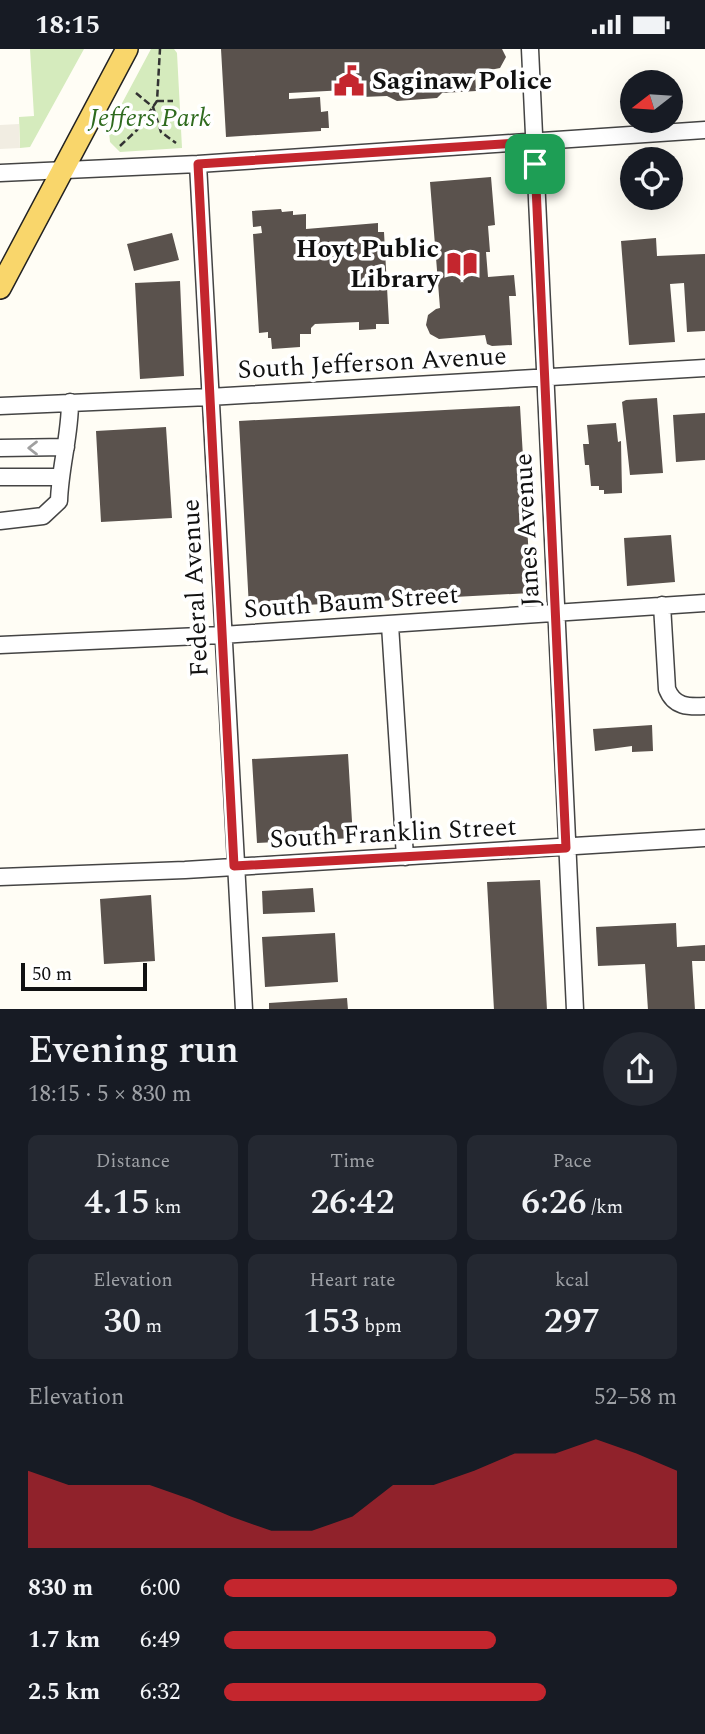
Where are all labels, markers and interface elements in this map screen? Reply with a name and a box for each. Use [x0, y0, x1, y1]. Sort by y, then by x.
text: 18:15 [35, 5, 100, 45]
place label: Saginaw Police [372, 61, 552, 101]
public building icon: Saginaw Police [332, 64, 366, 98]
north arrow [620, 70, 682, 133]
map controls [620, 70, 683, 210]
park label: Jeffers Park [87, 98, 211, 138]
pin [505, 134, 565, 194]
icon: arrive [516, 145, 554, 183]
button: locate [620, 147, 683, 210]
place label: Hoyt Public Library [296, 229, 441, 299]
library icon: Hoyt Public Library [445, 247, 479, 281]
street label: South Jefferson Avenue [236, 336, 508, 390]
one-way arrow [27, 440, 38, 456]
street label: Janes Avenue [503, 452, 551, 608]
street label: Federal Avenue [170, 498, 220, 678]
street label: South Baum Street [242, 575, 460, 629]
street label: South Franklin Street [268, 807, 518, 859]
text: 50 m [32, 960, 72, 989]
scale bar [21, 961, 147, 992]
text: Evening run [28, 1022, 239, 1080]
button: share [603, 1032, 677, 1106]
text: 18:15 · 5 × 830 m [28, 1077, 192, 1112]
text: Distance [96, 1147, 170, 1176]
text: Time [330, 1147, 375, 1176]
text: Pace [552, 1147, 592, 1176]
text: 4.15 [84, 1176, 150, 1229]
text: 26:42 [310, 1176, 395, 1229]
text: 6:26 [521, 1176, 587, 1229]
text: km [150, 1193, 181, 1222]
text: /km [587, 1193, 623, 1222]
text: Elevation [93, 1266, 173, 1295]
text: Heart rate [310, 1266, 395, 1295]
text: kcal [555, 1266, 589, 1295]
text: 30 [104, 1295, 141, 1348]
text: 153 [303, 1295, 359, 1348]
text: 297 [544, 1295, 600, 1348]
text: m [141, 1312, 162, 1341]
text: bpm [359, 1312, 402, 1341]
text: Elevation [28, 1380, 124, 1415]
text: 52–58 m [594, 1380, 677, 1415]
text: 830 m [28, 1571, 93, 1606]
text: 6:00 [140, 1571, 180, 1606]
text: 1.7 km [28, 1623, 100, 1658]
text: 6:49 [140, 1623, 180, 1658]
text: 2.5 km [28, 1675, 100, 1710]
text: 6:32 [140, 1675, 180, 1710]

